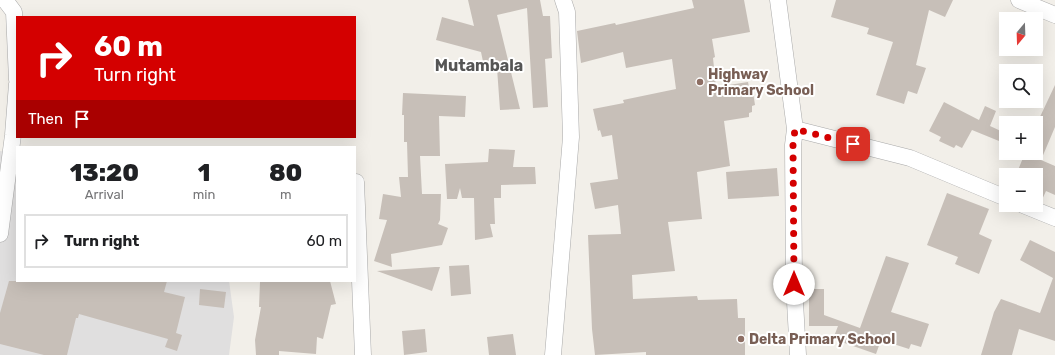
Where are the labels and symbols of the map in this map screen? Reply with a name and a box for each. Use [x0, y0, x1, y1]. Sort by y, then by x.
north arrow [999, 12, 1043, 56]
district label: Mutambala [435, 56, 523, 75]
place label: Highway Primary School [708, 66, 814, 99]
marker: Highway Primary School [695, 77, 705, 87]
pin [836, 127, 870, 161]
position arrow [773, 263, 815, 305]
place label: Delta Primary School [749, 331, 895, 348]
marker: Delta Primary School [736, 334, 746, 344]

